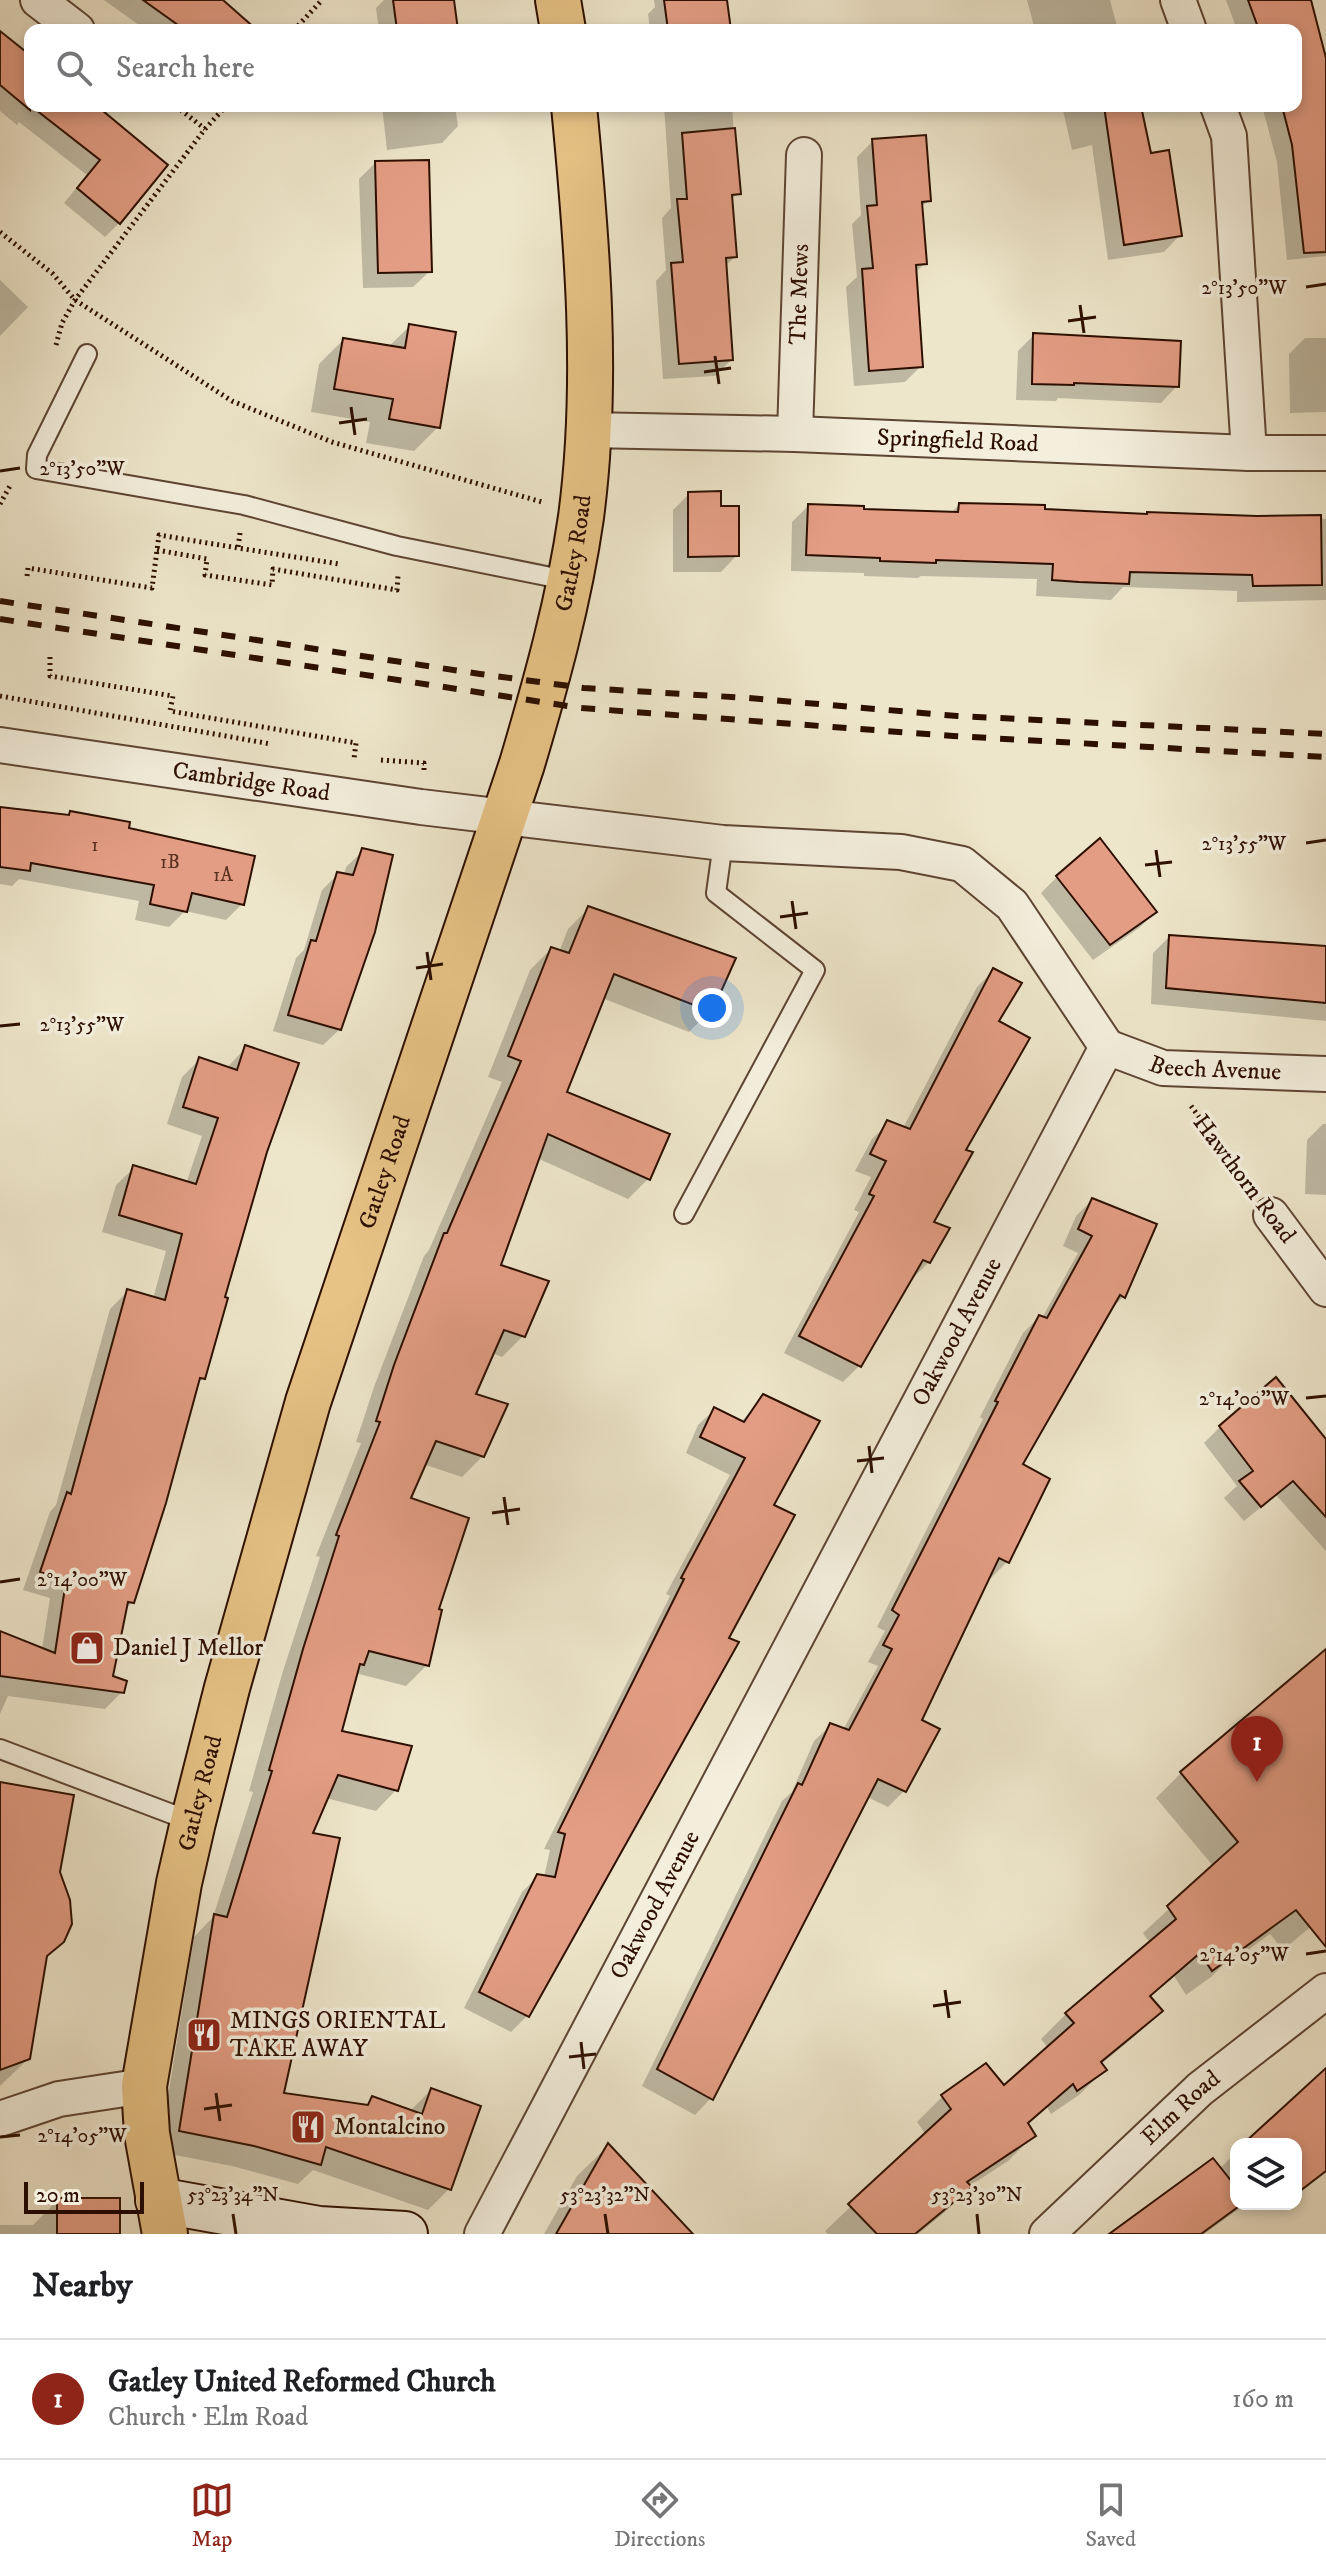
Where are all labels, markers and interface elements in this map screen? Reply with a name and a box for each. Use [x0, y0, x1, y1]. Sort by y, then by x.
search box [24, 24, 1302, 112]
icon: search [52, 46, 96, 90]
text: Search here [116, 50, 255, 87]
street label: The Mews [783, 243, 816, 345]
text: 2°13'50"W [1201, 276, 1287, 301]
street label: Springfield Road [877, 422, 1039, 459]
text: 2°13'50"W [39, 457, 125, 482]
street label: Gatley Road [549, 493, 599, 614]
street label: Cambridge Road [170, 756, 332, 808]
text: 2°13'55"W [1202, 832, 1287, 857]
house number: 1 [91, 833, 99, 858]
house number: 1B [160, 850, 180, 875]
house number: 1A [213, 863, 233, 888]
your location [692, 988, 732, 1028]
text: 2°13'55"W [40, 1013, 125, 1038]
street label: Beech Avenue [1145, 1049, 1282, 1087]
street label: Hawthorn Road [1186, 1109, 1302, 1249]
street label: Gatley Road [352, 1112, 418, 1233]
street label: Oakwood Avenue [905, 1252, 1009, 1411]
text: 2°14'00"W [1199, 1387, 1290, 1412]
text: 2°14'00"W [37, 1568, 128, 1593]
shop icon: Daniel J Mellor [68, 1629, 106, 1667]
place label: Daniel J Mellor [113, 1633, 263, 1663]
pin: 1 [1231, 1716, 1283, 1782]
street label: Gatley Road [172, 1732, 229, 1854]
street label: Oakwood Avenue [603, 1825, 707, 1984]
text: 2°14'05"W [1199, 1943, 1289, 1968]
place label: MINGS ORIENTAL TAKE AWAY [230, 2006, 445, 2064]
restaurant icon: MINGS ORIENTAL TAKE AWAY [185, 2016, 223, 2054]
street label: Elm Road [1135, 2064, 1226, 2152]
restaurant icon: Montalcino [289, 2108, 327, 2146]
place label: Montalcino [334, 2112, 445, 2142]
text: 2°14'05"W [37, 2124, 127, 2149]
map controls [1230, 2138, 1302, 2210]
button: layers [1230, 2138, 1302, 2210]
scale bar [24, 2178, 144, 2214]
text: 20 m [36, 2182, 80, 2209]
text: 53°23'34"N [187, 2183, 279, 2208]
text: 53°23'32"N [560, 2183, 650, 2208]
text: 53°23'30"N [932, 2183, 1022, 2208]
text: Nearby [32, 2265, 133, 2307]
text: Gatley United Reformed Church [108, 2364, 496, 2401]
text: 1 [53, 2383, 63, 2416]
text: 160 m [1232, 2383, 1294, 2416]
text: Church · Elm Road [108, 2401, 308, 2434]
tab: Map [190, 2478, 234, 2553]
tab: Directions [614, 2478, 705, 2553]
tab: Saved [1085, 2478, 1136, 2553]

